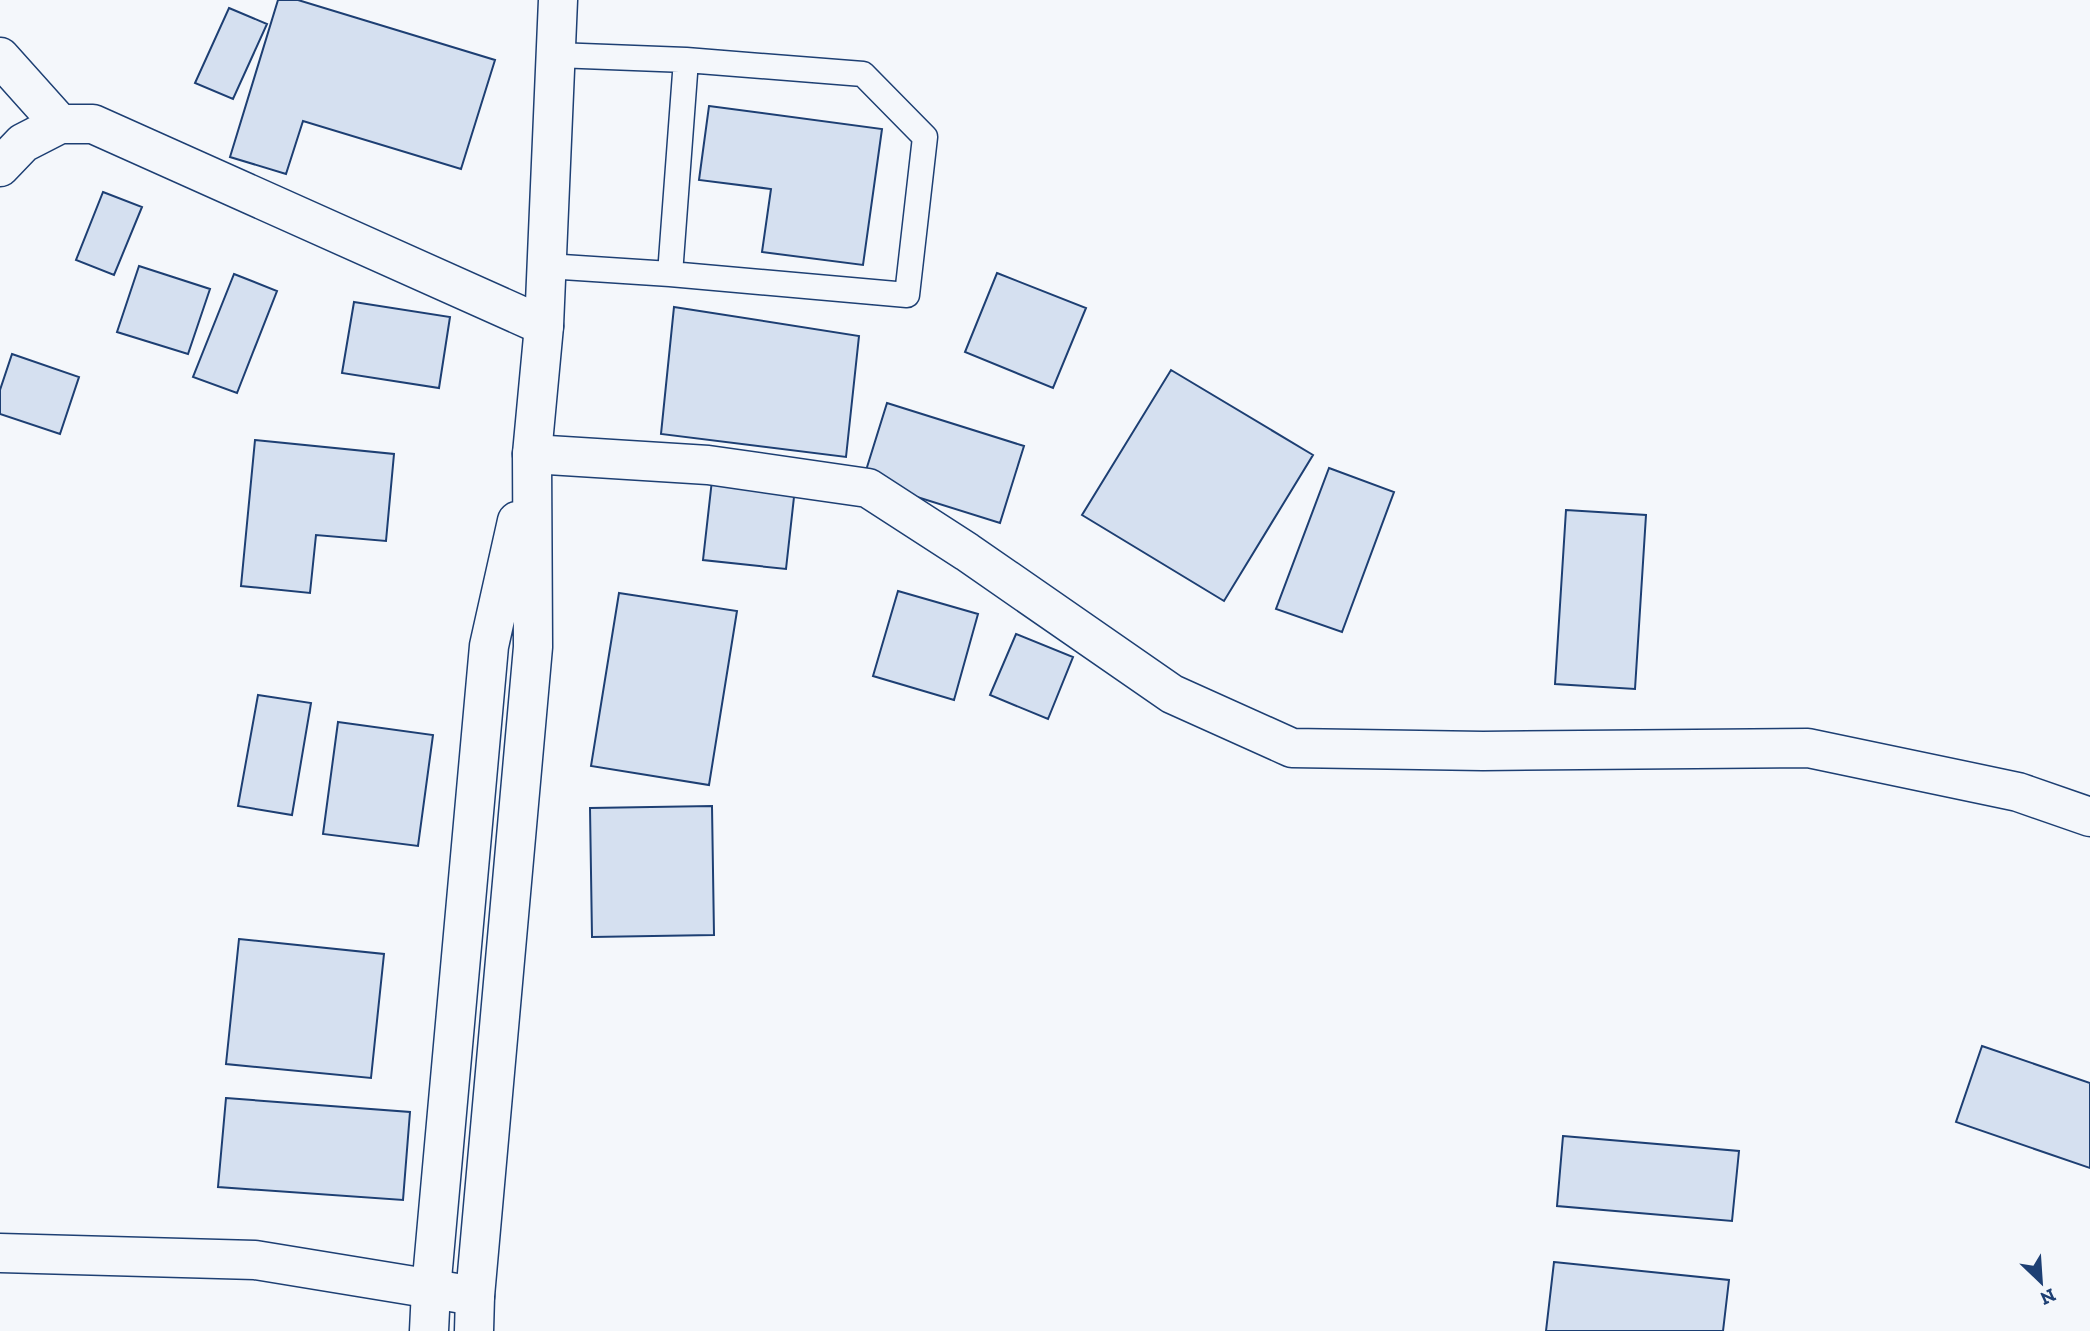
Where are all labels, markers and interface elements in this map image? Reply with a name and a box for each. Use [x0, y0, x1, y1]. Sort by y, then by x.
north arrow [2006, 1247, 2076, 1317]
text: N [2037, 1283, 2059, 1310]

